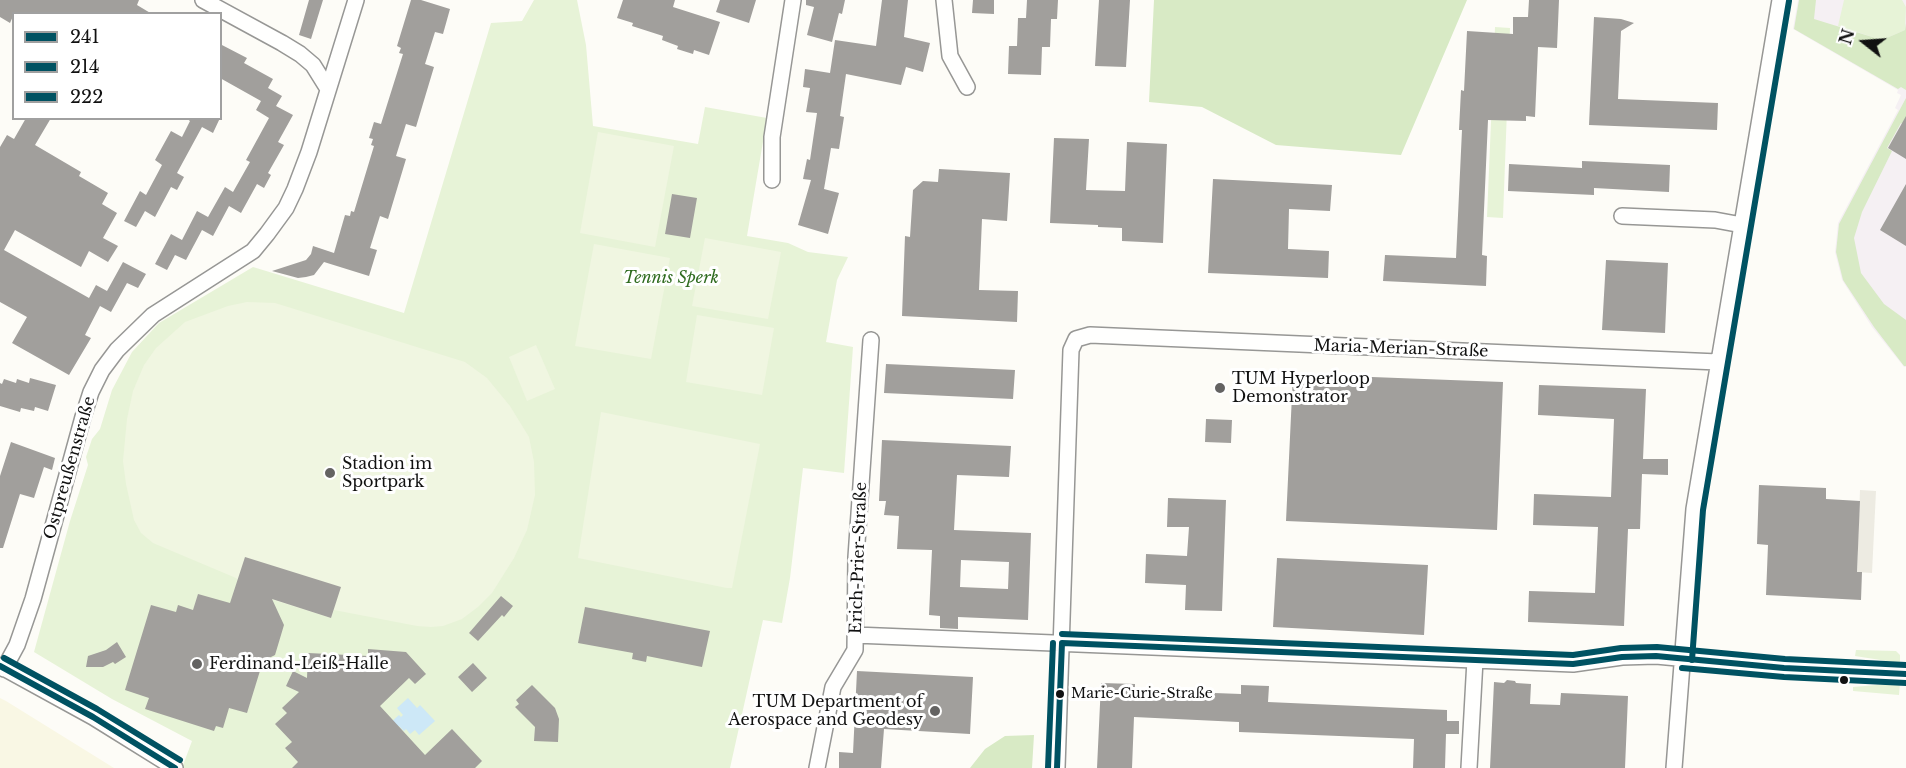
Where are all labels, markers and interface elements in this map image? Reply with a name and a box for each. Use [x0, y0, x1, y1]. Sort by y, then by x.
legend [12, 12, 222, 120]
north arrow [1834, 12, 1894, 72]
text: 241 [70, 26, 100, 48]
text: N [1835, 27, 1859, 47]
text: 214 [70, 56, 100, 78]
text: 222 [70, 86, 103, 108]
park label: Tennis Sperk [623, 268, 719, 288]
street label: Maria-Merian-Straße [1313, 336, 1489, 362]
place label: TUM Hyperloop Demonstrator [1232, 369, 1370, 407]
marker: TUM Hyperloop Demonstrator [1213, 381, 1227, 395]
street label: Ostpreußenstraße [40, 394, 100, 542]
place label: Stadion im Sportpark [342, 454, 432, 492]
marker: Stadion im Sportpark [323, 466, 337, 480]
street label: Erich-Prier-Straße [847, 482, 871, 634]
place label: Ferdinand-Leiß-Halle [209, 654, 389, 674]
marker: Ferdinand-Leiß-Halle [190, 657, 204, 671]
unlabelled marker [1838, 674, 1850, 686]
place label: Marie-Curie-Straße [1071, 686, 1213, 702]
marker: Marie-Curie-Straße [1054, 688, 1066, 700]
place label: TUM Department of Aerospace and Geodesy [728, 692, 923, 730]
marker: TUM Department of Aerospace and Geodesy [928, 704, 942, 718]

